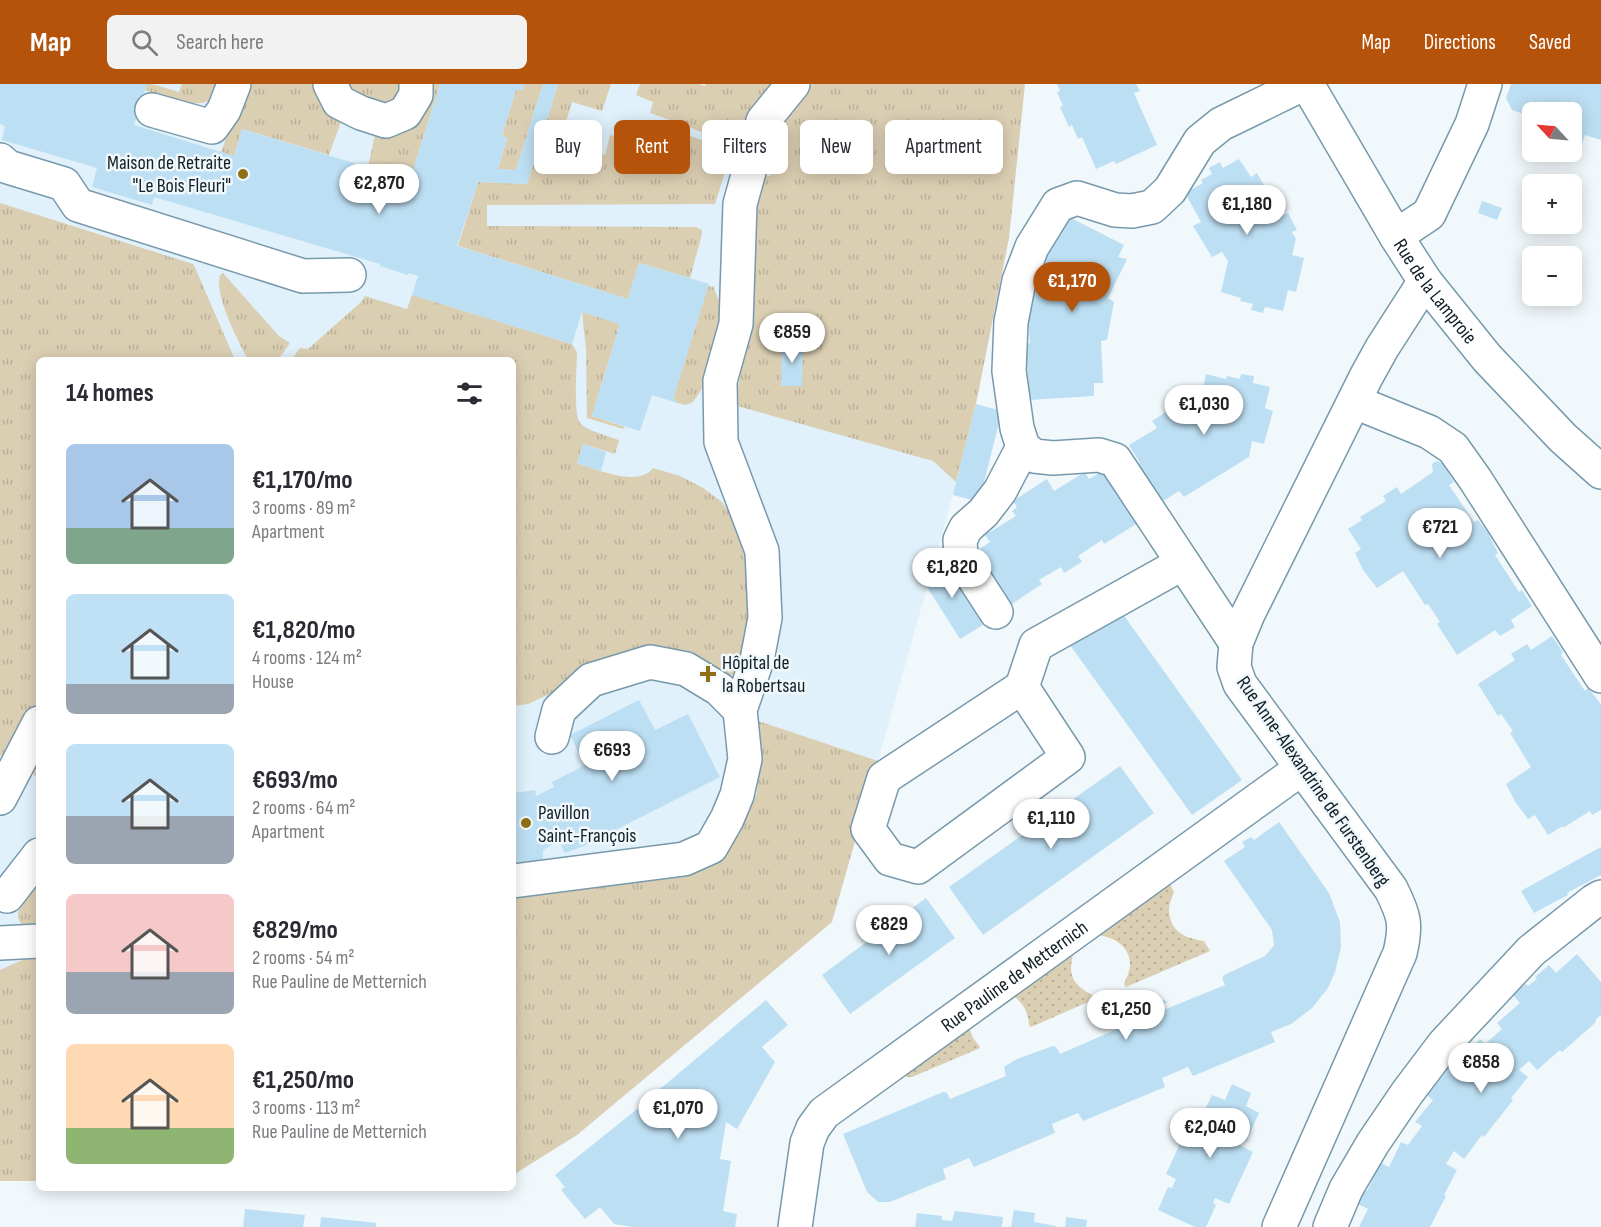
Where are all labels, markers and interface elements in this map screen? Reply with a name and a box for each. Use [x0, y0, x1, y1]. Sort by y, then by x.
search box [107, 15, 527, 69]
text: Map [30, 26, 71, 59]
icon: search [128, 26, 161, 59]
text: Search here [176, 29, 264, 56]
text: Map [1361, 30, 1391, 55]
text: Directions [1424, 30, 1496, 55]
text: Saved [1529, 30, 1571, 55]
north arrow [1522, 102, 1582, 162]
map controls [1522, 102, 1582, 306]
chip: Buy [534, 120, 602, 174]
chip: Rent [614, 120, 690, 174]
chip: Filters [702, 120, 788, 174]
chip: New [800, 120, 873, 174]
chip: Apartment [885, 120, 1003, 174]
place label: Maison de Retraite "Le Bois Fleuri" [107, 151, 231, 198]
pin: €2,870 [330, 164, 428, 215]
marker: Maison de Retraite "Le Bois Fleuri" [236, 167, 250, 181]
text: €2,870 [353, 171, 405, 195]
button: + [1522, 174, 1582, 234]
pin: €1,180 [1198, 185, 1296, 236]
text: €1,180 [1222, 192, 1272, 216]
street label: Rue de la Lamproie [1388, 235, 1482, 349]
button: − [1522, 246, 1582, 306]
pin: €1,170 [1023, 262, 1121, 313]
text: €1,170 [1047, 269, 1097, 293]
pin: €859 [756, 313, 828, 364]
text: €859 [773, 320, 811, 344]
icon: filters [453, 377, 486, 410]
text: 14 homes [66, 378, 154, 409]
pin: €1,030 [1155, 385, 1253, 436]
text: €1,030 [1178, 392, 1230, 416]
text: €1,170/mo [252, 465, 353, 496]
icon: home [114, 468, 186, 540]
text: 3 rooms · 89 m² [252, 496, 356, 520]
pin: €721 [1404, 508, 1476, 559]
text: €721 [1422, 515, 1458, 539]
text: Apartment [252, 520, 325, 544]
pin: €1,820 [903, 548, 1001, 599]
text: €1,820 [926, 555, 978, 579]
text: €1,820/mo [252, 615, 355, 646]
icon: home [114, 618, 186, 690]
text: 4 rooms · 124 m² [252, 646, 362, 670]
place label: Hôpital de la Robertsau [722, 651, 805, 698]
marker: Hôpital de la Robertsau [699, 665, 717, 683]
text: House [252, 670, 294, 694]
street label: Rue Anne-Alexandrine de Furstenberg [1231, 672, 1395, 892]
pin: €693 [576, 731, 648, 782]
text: €693 [593, 738, 631, 762]
text: €693/mo [252, 765, 338, 796]
icon: home [114, 768, 186, 840]
text: 2 rooms · 64 m² [252, 796, 356, 820]
pin: €1,110 [1002, 799, 1100, 850]
place label: Pavillon Saint-François [538, 801, 636, 848]
text: €1,110 [1027, 806, 1075, 830]
marker: Pavillon Saint-François [519, 816, 533, 830]
text: Apartment [252, 820, 325, 844]
pin: €829 [853, 905, 925, 956]
text: €829 [870, 912, 908, 936]
text: €829/mo [252, 915, 338, 946]
street label: Rue Pauline de Metternich [937, 916, 1093, 1038]
icon: home [114, 918, 186, 990]
text: 2 rooms · 54 m² [252, 946, 354, 970]
text: Rue Pauline de Metternich [252, 970, 427, 994]
pin: €1,250 [1077, 990, 1175, 1041]
text: €1,250 [1101, 997, 1151, 1021]
pin: €858 [1445, 1043, 1517, 1094]
text: €858 [1462, 1050, 1500, 1074]
text: €1,250/mo [252, 1065, 354, 1096]
icon: home [114, 1068, 186, 1140]
pin: €1,070 [629, 1089, 727, 1140]
text: 3 rooms · 113 m² [252, 1096, 361, 1120]
text: €1,070 [653, 1096, 703, 1120]
pin: €2,040 [1161, 1108, 1259, 1159]
text: €2,040 [1184, 1115, 1236, 1139]
text: Rue Pauline de Metternich [252, 1120, 427, 1144]

